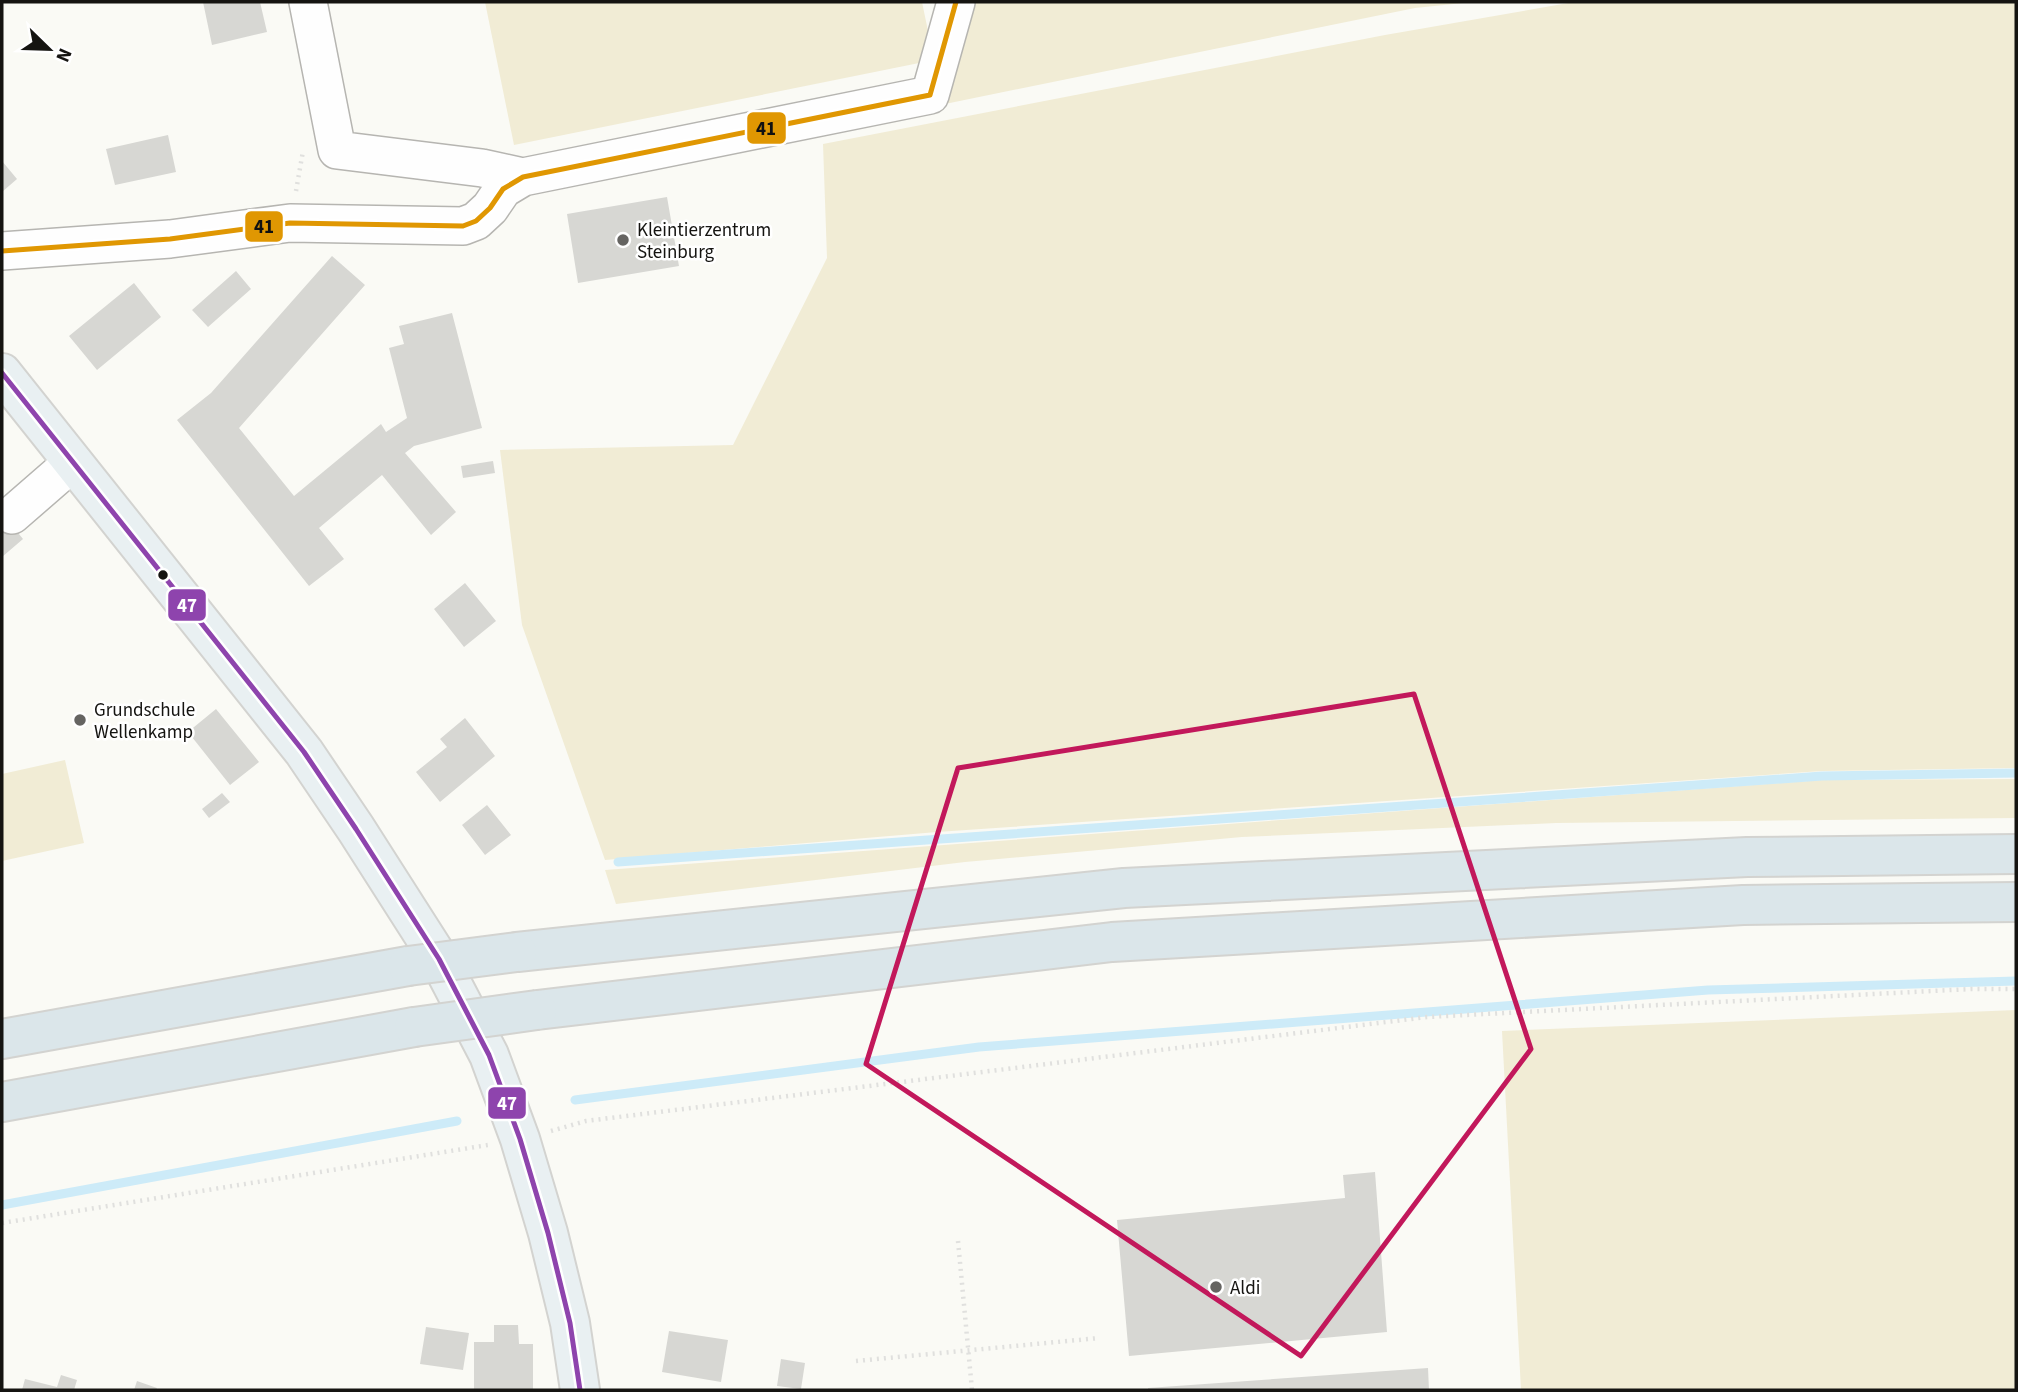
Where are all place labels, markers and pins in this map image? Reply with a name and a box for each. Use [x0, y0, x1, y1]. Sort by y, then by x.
place label: Kleintierzentrum Steinburg [637, 217, 771, 266]
marker: Kleintierzentrum Steinburg [615, 232, 631, 248]
unlabelled marker [156, 568, 170, 582]
place label: Grundschule Wellenkamp [94, 697, 195, 746]
marker: Grundschule Wellenkamp [72, 712, 88, 728]
place label: Aldi [1230, 1275, 1260, 1302]
marker: Aldi [1208, 1279, 1224, 1295]

